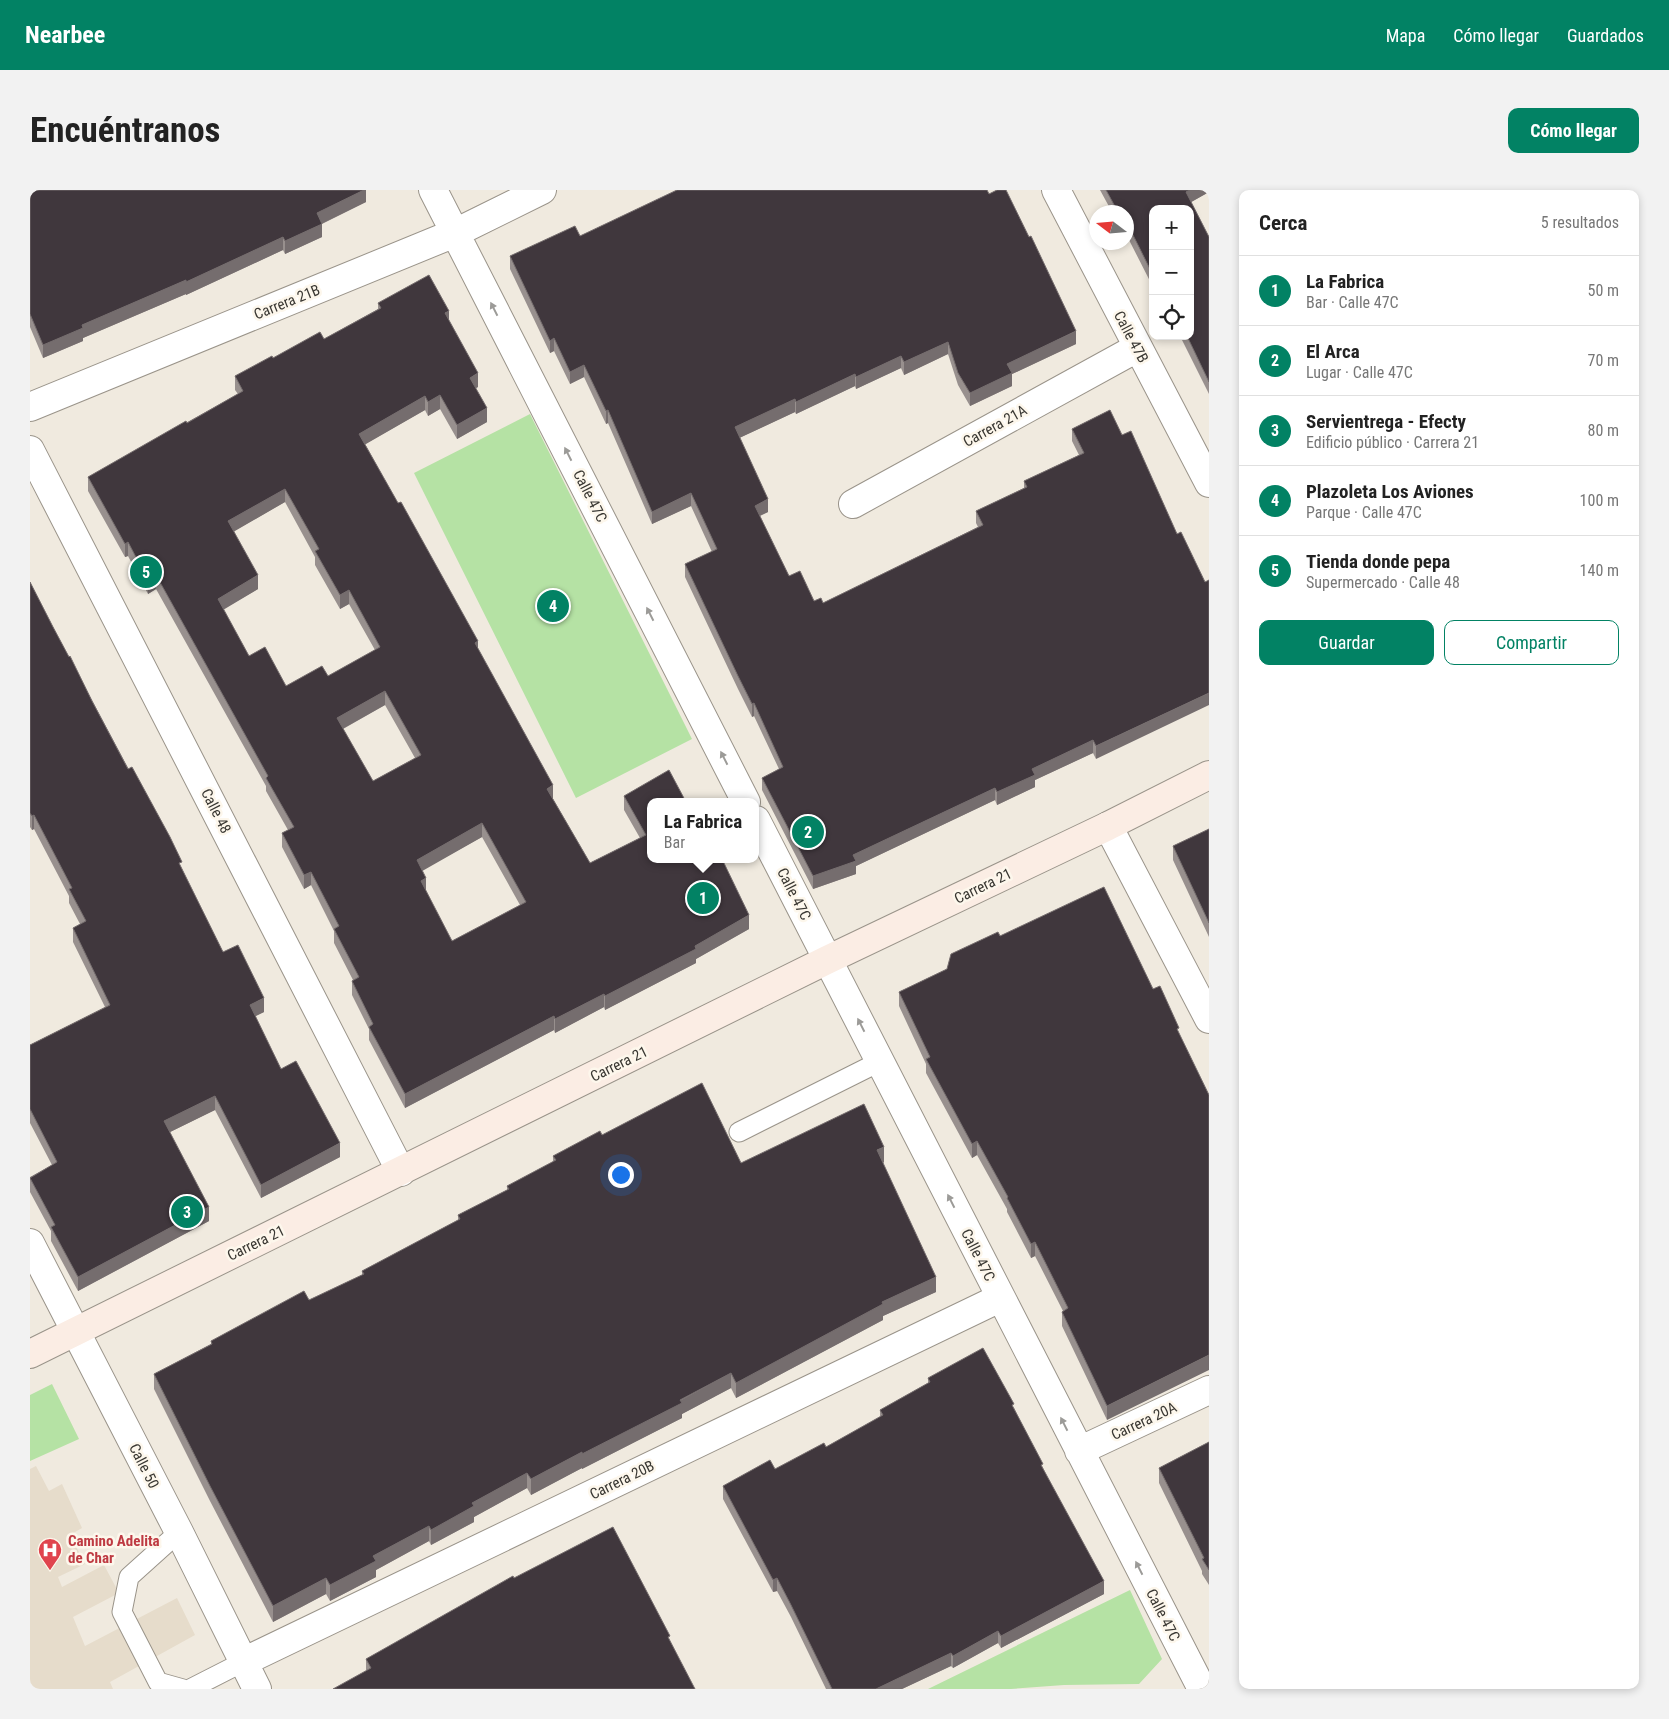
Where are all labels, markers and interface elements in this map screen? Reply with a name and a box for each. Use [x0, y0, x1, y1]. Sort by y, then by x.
text: Nearbee [25, 21, 105, 49]
text: Mapa [1386, 25, 1425, 46]
text: Cómo llegar [1453, 25, 1539, 46]
text: Guardados [1567, 25, 1644, 46]
button: Cómo llegar [1508, 108, 1639, 153]
text: Encuéntranos [30, 110, 221, 151]
north arrow [1089, 205, 1134, 250]
map controls [1149, 205, 1194, 340]
button: + [1149, 205, 1194, 250]
text: Cerca [1259, 211, 1307, 235]
text: 5 resultados [1541, 213, 1619, 232]
button: − [1149, 250, 1194, 295]
text: La Fabrica [1306, 270, 1384, 293]
street label: Carrera 21B [251, 281, 323, 323]
text: 1 [1271, 281, 1279, 300]
text: 50 m [1587, 281, 1619, 300]
text: Bar · Calle 47C [1306, 293, 1399, 312]
button: locate [1149, 295, 1194, 340]
one-way arrow [490, 302, 498, 316]
street label: Calle 47B [1110, 308, 1152, 366]
text: El Arca [1306, 340, 1360, 363]
text: 2 [1271, 351, 1279, 370]
text: 70 m [1587, 351, 1619, 370]
text: Lugar · Calle 47C [1306, 363, 1413, 382]
street label: Carrera 21A [960, 401, 1030, 451]
text: Servientrega - Efecty [1306, 410, 1466, 433]
text: 3 [1271, 421, 1279, 440]
text: 80 m [1587, 421, 1619, 440]
text: Edificio público · Carrera 21 [1306, 433, 1479, 452]
one-way arrow [564, 446, 572, 461]
street label: Calle 47C [569, 467, 611, 525]
text: Plazoleta Los Aviones [1306, 480, 1474, 503]
text: 4 [1271, 491, 1279, 510]
text: 100 m [1580, 491, 1619, 510]
text: Parque · Calle 47C [1306, 503, 1422, 522]
text: Tienda donde pepa [1306, 550, 1450, 573]
pin: 5 [130, 553, 162, 591]
text: 5 [1271, 561, 1279, 580]
text: 140 m [1580, 561, 1619, 580]
text: Supermercado · Calle 48 [1306, 573, 1460, 592]
pin: 4 [537, 587, 569, 625]
one-way arrow [646, 607, 654, 621]
button: Guardar [1259, 620, 1434, 665]
button: Compartir [1444, 620, 1619, 665]
one-way arrow [720, 751, 728, 766]
street label: Calle 48 [197, 786, 235, 836]
popup [647, 798, 759, 863]
text: La Fabrica [664, 810, 742, 833]
pin: 2 [792, 813, 824, 851]
text: Bar [664, 833, 685, 852]
street label: Carrera 21 [951, 864, 1015, 908]
street label: Calle 47C [773, 865, 815, 923]
pin: 1 [687, 879, 719, 917]
one-way arrow [857, 1018, 865, 1033]
street label: Carrera 21 [587, 1042, 651, 1086]
your location [608, 1162, 634, 1188]
pin: 3 [171, 1193, 203, 1231]
one-way arrow [947, 1194, 955, 1208]
street label: Carrera 21 [224, 1221, 288, 1265]
street label: Calle 47C [957, 1226, 999, 1284]
street label: Carrera 20A [1108, 1398, 1180, 1444]
one-way arrow [1060, 1416, 1068, 1431]
street label: Calle 50 [125, 1441, 163, 1491]
street label: Carrera 20B [587, 1457, 657, 1503]
place label: Camino Adelita de Char [68, 1532, 160, 1567]
hospital icon: Camino Adelita de Char [37, 1537, 63, 1571]
one-way arrow [1135, 1561, 1143, 1575]
street label: Calle 47C [1142, 1586, 1184, 1644]

